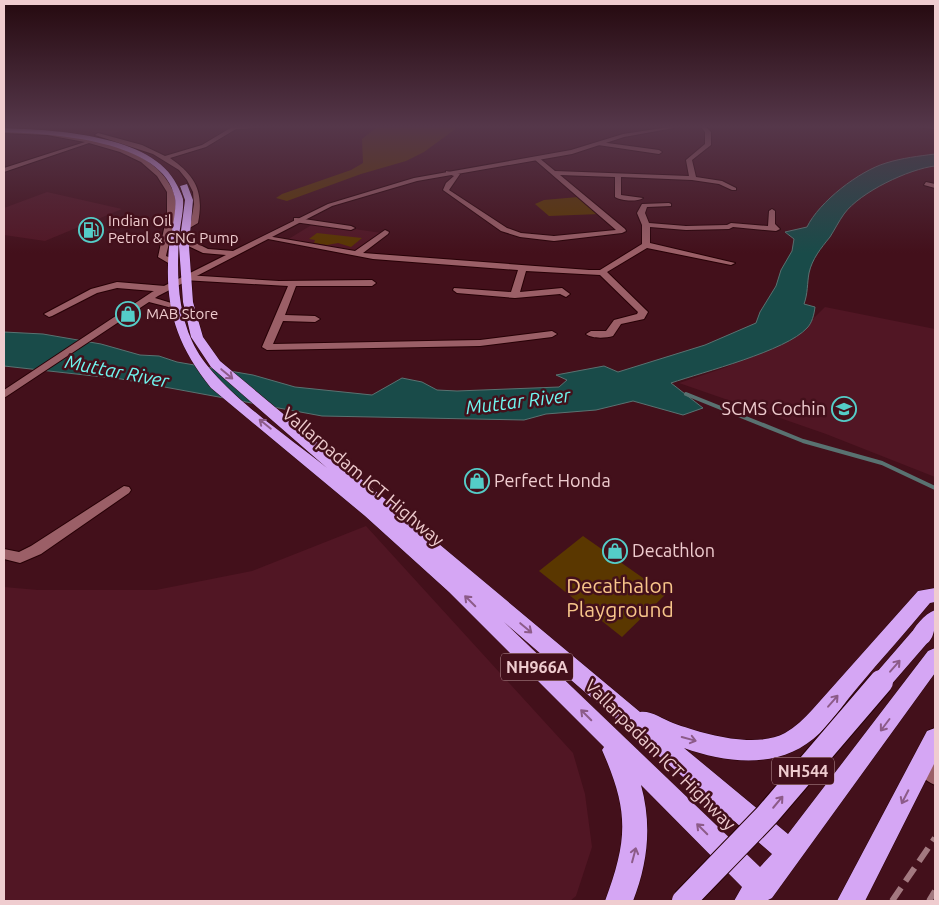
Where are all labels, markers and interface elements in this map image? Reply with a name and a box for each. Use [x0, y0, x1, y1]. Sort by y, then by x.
place label: Indian Oil Petrol & CNG Pump [108, 212, 238, 246]
fuel station icon: Indian Oil Petrol & CNG Pump [78, 217, 104, 243]
shop icon: MAB Store [115, 301, 141, 327]
place label: MAB Store [146, 305, 218, 322]
water label: Muttar River [63, 350, 171, 392]
one-way arrow [221, 369, 234, 380]
water label: Muttar River [464, 384, 572, 418]
school or university icon: SCMS Cochin [831, 396, 857, 422]
place label: SCMS Cochin [721, 398, 826, 418]
street label: Vallarpadam ICT Highway [279, 403, 449, 550]
one-way arrow [259, 419, 272, 430]
shop icon: Perfect Honda [464, 468, 490, 494]
place label: Perfect Honda [494, 470, 611, 490]
shop icon: Decathlon [602, 538, 628, 564]
place label: Decathlon [632, 540, 715, 560]
park label: Decathalon Playground [566, 573, 674, 621]
one-way arrow [464, 595, 477, 607]
one-way arrow [520, 622, 533, 633]
road number: NH966A [501, 654, 573, 680]
one-way arrow [889, 659, 901, 672]
street label: Vallarpadam ICT Highway [581, 675, 740, 834]
one-way arrow [827, 695, 838, 708]
one-way arrow [580, 709, 592, 721]
one-way arrow [880, 718, 891, 731]
one-way arrow [681, 735, 697, 744]
road number: NH544 [772, 758, 834, 784]
one-way arrow [900, 790, 910, 805]
one-way arrow [772, 796, 783, 809]
one-way arrow [696, 823, 708, 835]
one-way arrow [629, 847, 639, 863]

